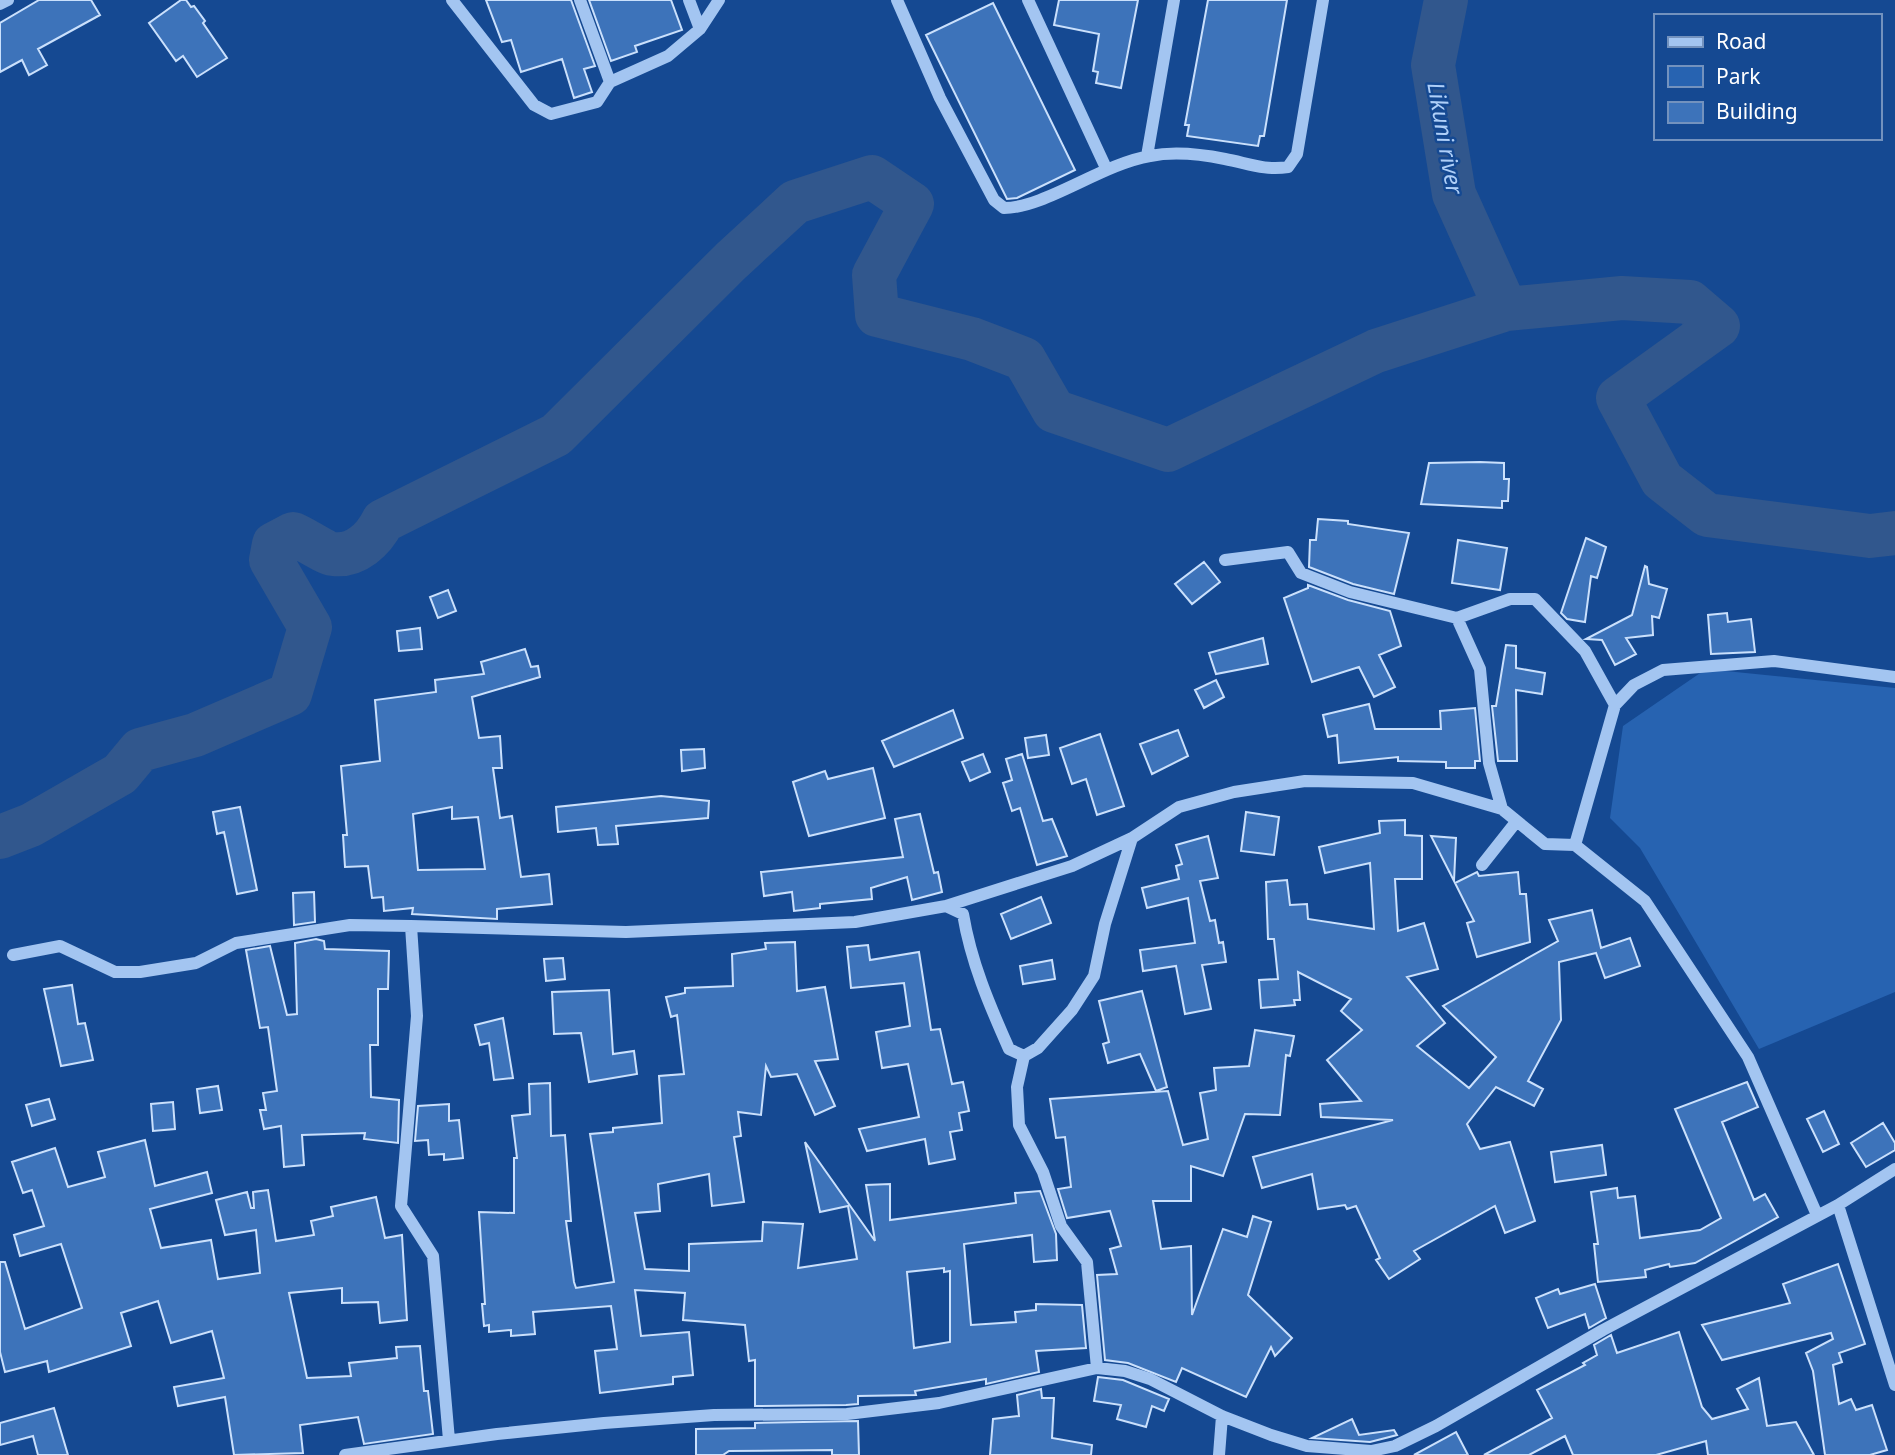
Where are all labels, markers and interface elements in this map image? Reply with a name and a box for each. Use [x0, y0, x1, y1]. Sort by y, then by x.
legend [1654, 14, 1881, 140]
text: Road [1716, 27, 1766, 55]
text: Park [1716, 62, 1761, 90]
water label: Likuni river [1420, 79, 1472, 197]
text: Building [1716, 97, 1798, 125]

